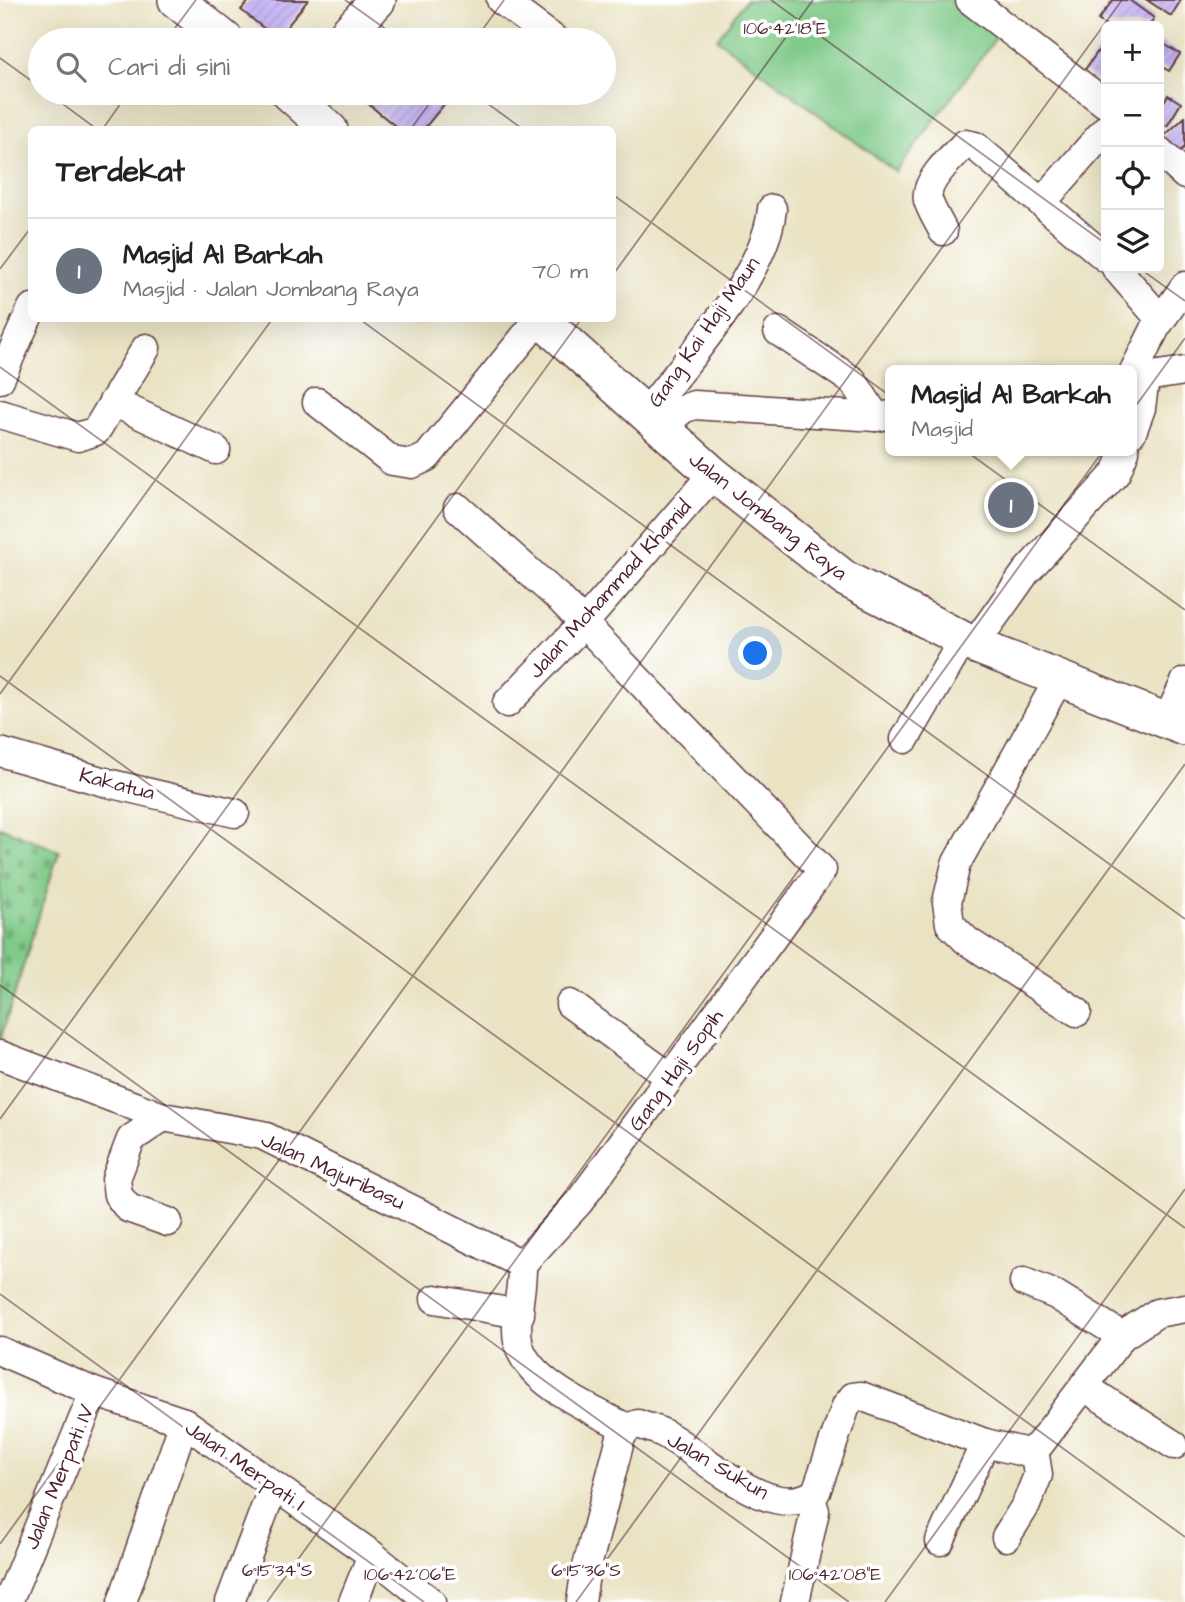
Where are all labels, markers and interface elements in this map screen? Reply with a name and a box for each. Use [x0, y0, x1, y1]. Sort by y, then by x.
text: 106°42'18"E [743, 16, 827, 41]
map controls [1101, 21, 1164, 273]
button: + [1101, 21, 1164, 84]
search box [28, 28, 616, 105]
icon: search [52, 48, 90, 86]
text: Cari di sini [108, 49, 230, 85]
button: − [1101, 84, 1164, 147]
button: locate [1101, 147, 1164, 210]
text: Terdekat [56, 151, 185, 193]
button: layers [1101, 210, 1164, 273]
text: Masjid Al Barkah [123, 237, 322, 273]
street label: Gang Kai Haji Maun [641, 251, 769, 414]
text: 1 [78, 255, 80, 287]
text: 70 m [532, 255, 588, 287]
text: Masjid · Jalan Jombang Raya [123, 273, 419, 305]
popup [885, 365, 1137, 456]
text: Masjid Al Barkah [911, 377, 1111, 413]
text: Masjid [911, 413, 973, 445]
street label: Jalan Jombang Raya [681, 445, 854, 589]
pin: 1 [988, 479, 1034, 531]
street label: Jalan Mohammad Khamid [522, 493, 698, 685]
your location [738, 636, 772, 670]
street label: Kakatua [76, 761, 158, 807]
street label: Gang Haji Sopih [622, 1003, 732, 1138]
street label: Jalan Majuribasu [256, 1125, 410, 1217]
street label: Jalan Merpati IV [17, 1400, 102, 1554]
street label: Jalan Merpati I [179, 1414, 311, 1519]
street label: Jalan Sukun [662, 1425, 774, 1507]
text: 6°15'34"S [242, 1558, 312, 1583]
text: 6°15'36"S [551, 1558, 621, 1583]
text: 106°42'06"E [364, 1562, 456, 1587]
text: 106°42'08"E [789, 1562, 881, 1587]

